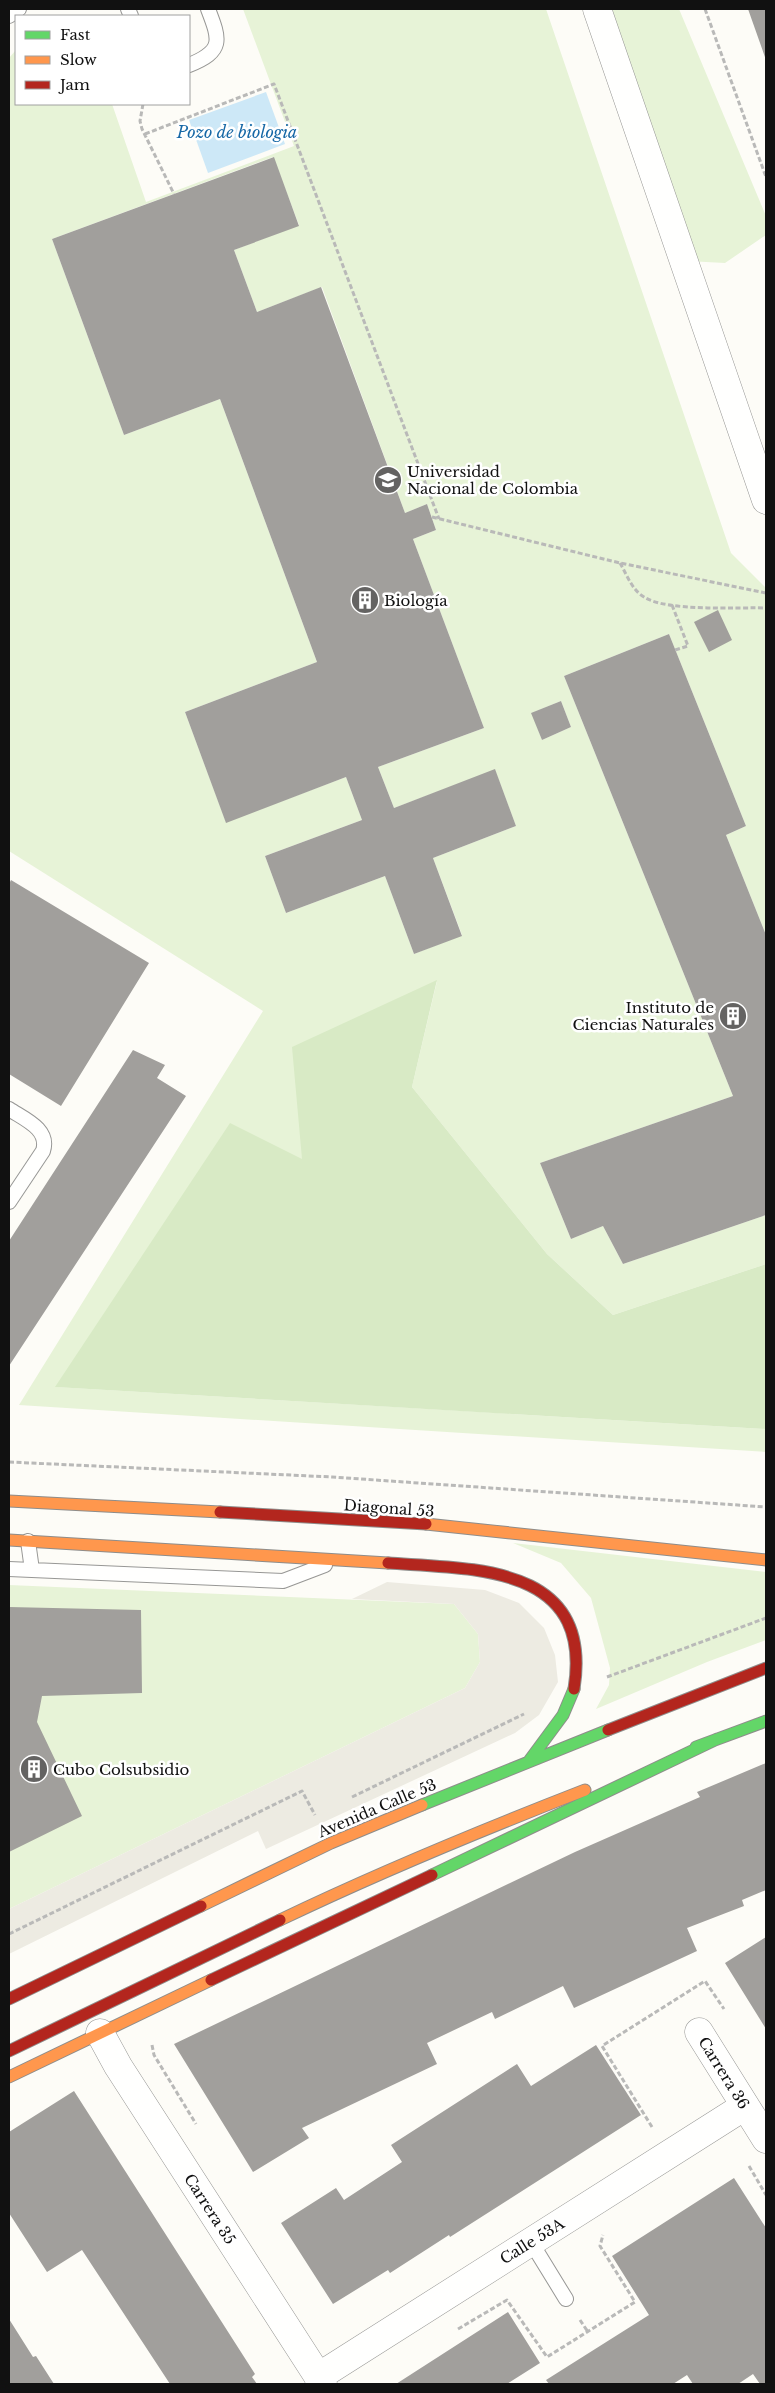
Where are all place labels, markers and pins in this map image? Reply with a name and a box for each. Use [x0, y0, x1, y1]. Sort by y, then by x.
place label: Universidad Nacional de Colombia [407, 462, 579, 498]
school or university icon: Universidad Nacional de Colombia [373, 465, 403, 495]
building icon: Biología [350, 585, 380, 615]
place label: Biología [384, 591, 448, 610]
place label: Instituto de Ciencias Naturales [573, 998, 714, 1034]
building icon: Instituto de Ciencias Naturales [718, 1001, 748, 1031]
building icon: Cubo Colsubsidio [19, 1754, 49, 1784]
place label: Cubo Colsubsidio [53, 1760, 190, 1779]

